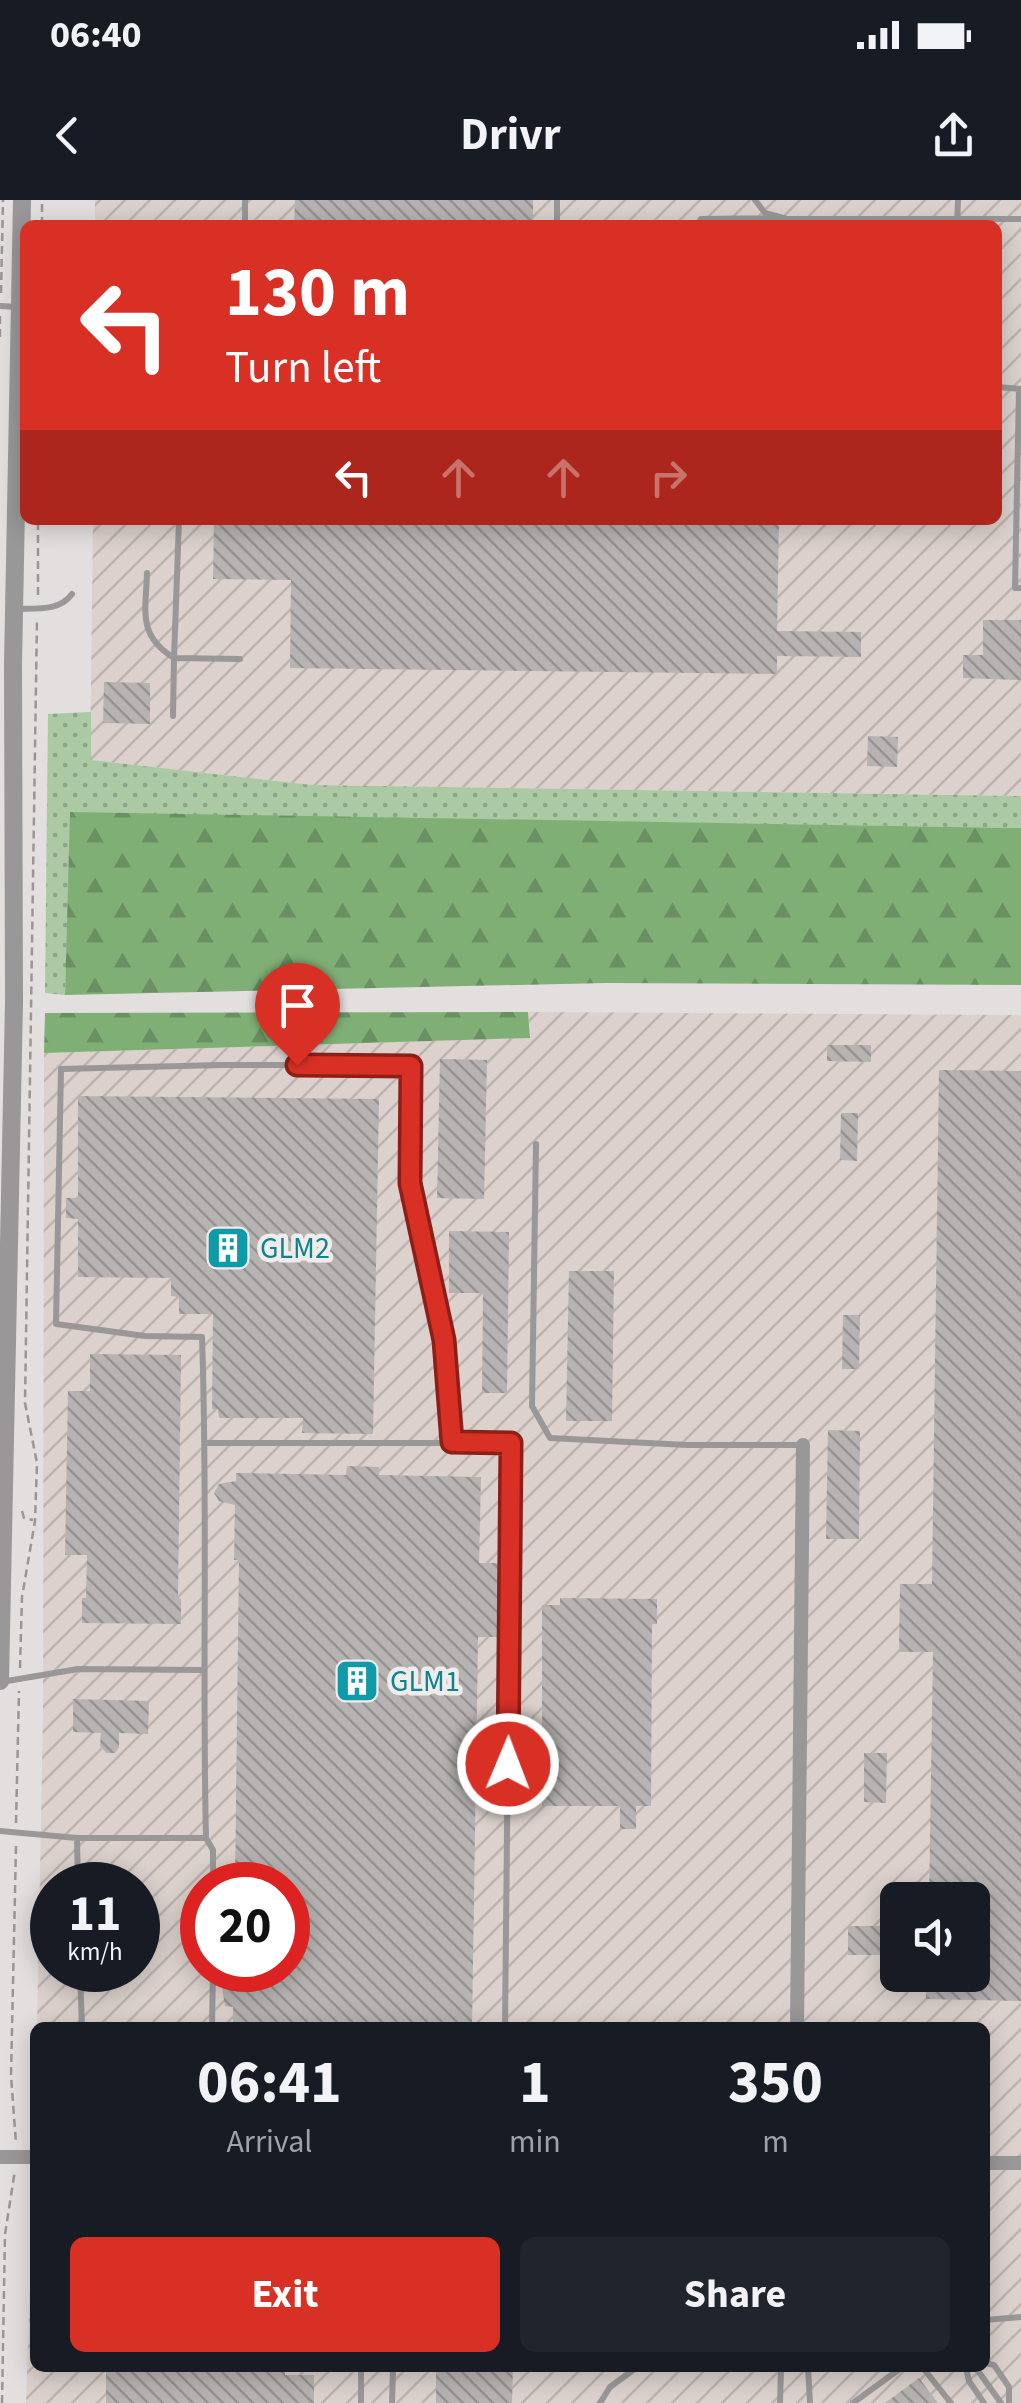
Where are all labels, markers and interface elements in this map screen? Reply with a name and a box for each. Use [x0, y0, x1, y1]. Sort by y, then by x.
text: 06:40 [50, 8, 142, 62]
text: Drivr [460, 103, 561, 167]
icon: back [40, 108, 95, 163]
icon: share [926, 108, 981, 163]
text: 130 m [225, 243, 410, 343]
icon: left [60, 260, 190, 390]
text: Turn left [225, 336, 381, 400]
icon: left [326, 450, 381, 505]
icon: ahead [431, 450, 486, 505]
icon: ahead [536, 450, 591, 505]
icon: right [641, 450, 696, 505]
pin [255, 963, 340, 1066]
icon: arrive [270, 978, 325, 1033]
building icon: GLM2 [205, 1225, 251, 1271]
place label: GLM2 [260, 1227, 330, 1270]
building icon: GLM1 [334, 1658, 380, 1704]
place label: GLM1 [390, 1660, 460, 1703]
position arrow [456, 1712, 560, 1816]
speed limit sign: 20 [180, 1862, 310, 1992]
text: 11 [69, 1879, 121, 1950]
map controls [880, 1882, 990, 1992]
button: sound [880, 1882, 990, 1992]
text: km/h [67, 1934, 123, 1970]
text: 06:41 [197, 2041, 342, 2126]
text: 1 [519, 2041, 551, 2126]
text: 350 [728, 2041, 823, 2126]
text: Arrival [226, 2119, 312, 2165]
text: min [509, 2119, 561, 2165]
text: m [762, 2119, 789, 2165]
button: Exit [70, 2237, 500, 2352]
button: Share [520, 2237, 950, 2352]

